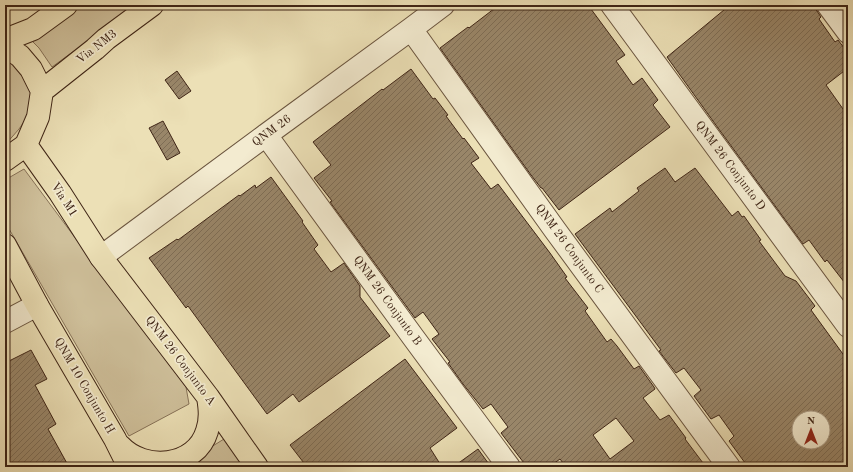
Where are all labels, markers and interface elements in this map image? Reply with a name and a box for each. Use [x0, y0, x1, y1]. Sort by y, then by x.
street label: Via NM3 [75, 28, 119, 66]
street label: QNM 26 [250, 113, 294, 149]
street label: QNM 26 Conjunto D [693, 119, 767, 213]
street label: Via M1 [49, 181, 79, 219]
street label: QNM 26 Conjunto C [533, 202, 605, 296]
street label: QNM 26 Conjunto B [351, 254, 423, 348]
street label: QNM 26 Conjunto A [143, 314, 217, 408]
street label: QNM 10 Conjunto H [52, 336, 116, 436]
north arrow [791, 410, 831, 450]
text: N [807, 416, 816, 427]

